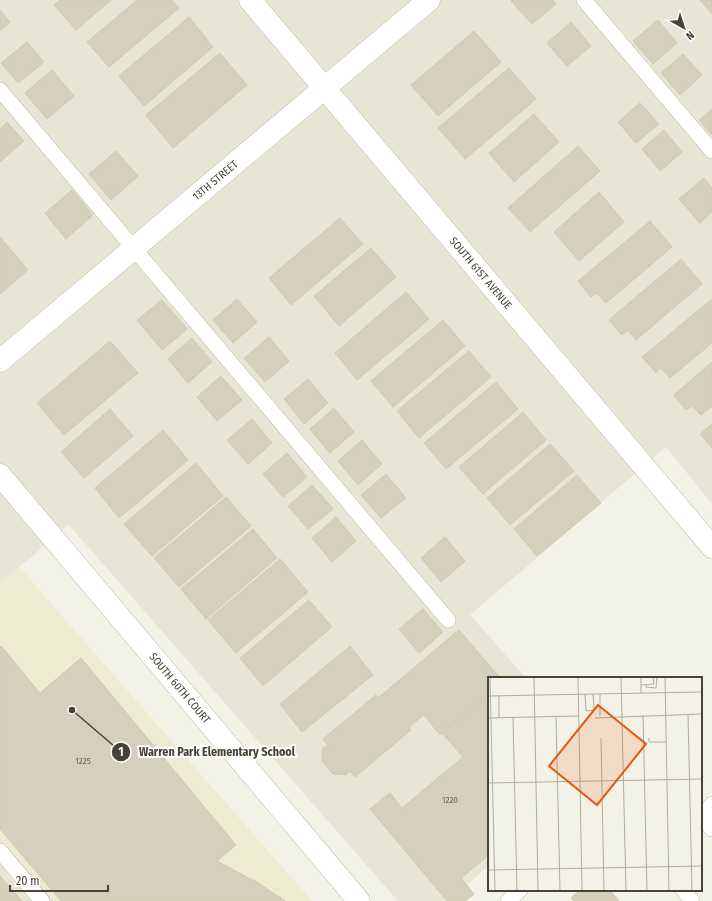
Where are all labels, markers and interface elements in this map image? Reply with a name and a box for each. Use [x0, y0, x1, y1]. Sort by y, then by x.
north arrow [664, 8, 704, 48]
text: N [683, 28, 697, 43]
street label: 13TH STREET [190, 157, 241, 203]
street label: SOUTH 61ST AVENUE [447, 235, 515, 312]
street label: SOUTH 60TH COURT [146, 650, 213, 727]
inset map [488, 677, 702, 891]
callout: Warren Park Elementary School [111, 740, 303, 764]
text: 1 [118, 745, 124, 759]
text: Warren Park Elementary School [139, 745, 296, 759]
house number: 1225 [75, 756, 91, 766]
house number: 1220 [442, 795, 458, 805]
scale bar [10, 867, 108, 893]
text: 20 m [16, 874, 40, 888]

